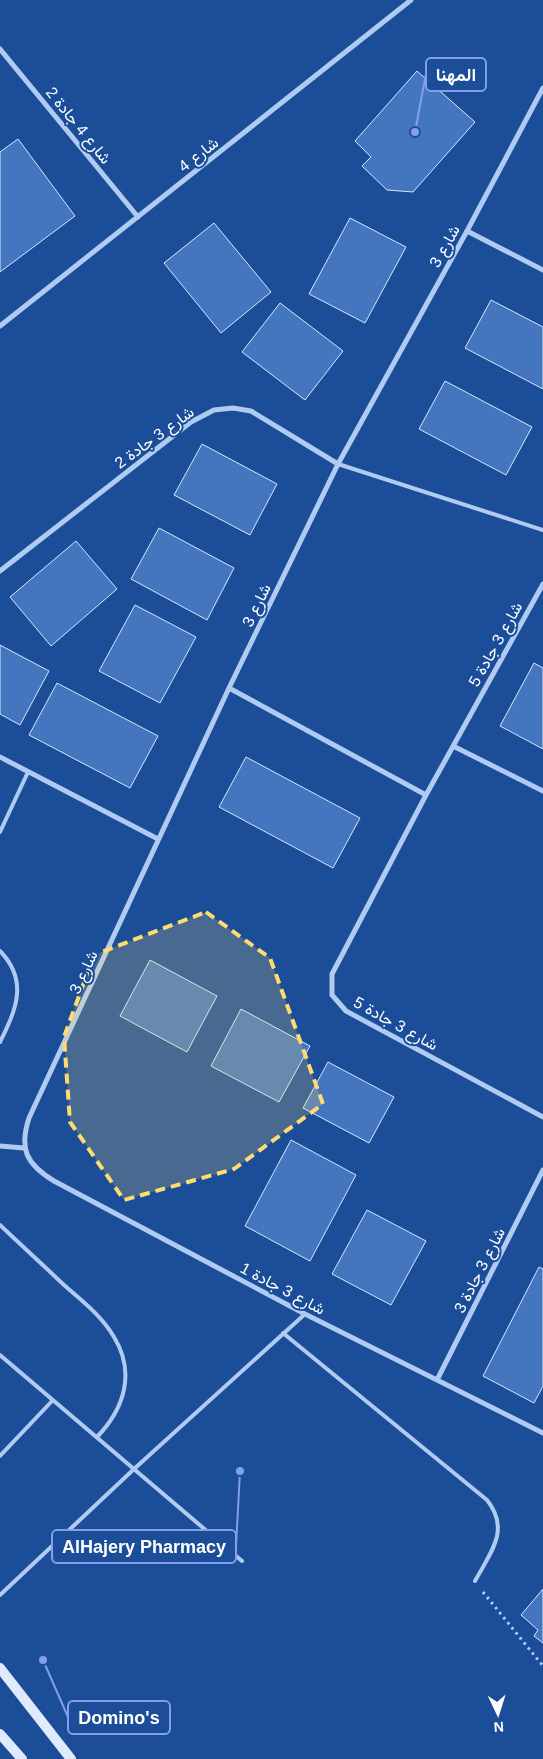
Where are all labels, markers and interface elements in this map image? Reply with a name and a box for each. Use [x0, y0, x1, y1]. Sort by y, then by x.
callout: المهنا [426, 58, 486, 91]
text: المهنا [436, 65, 476, 86]
street label: شارع 4 جادة 2 [40, 84, 115, 169]
street label: شارع 4 [175, 134, 223, 177]
street label: شارع 3 [426, 222, 466, 272]
street label: شارع 3 جادة 2 [112, 403, 199, 474]
street label: شارع 3 [239, 581, 277, 631]
street label: شارع 3 جادة 5 [465, 599, 528, 691]
street label: شارع 3 [66, 948, 103, 998]
street label: شارع 3 جادة 5 [349, 993, 441, 1056]
street label: شارع 3 جادة 3 [451, 1225, 511, 1317]
street label: شارع 3 جادة 1 [236, 1259, 328, 1321]
callout: AlHajery Pharmacy [52, 1530, 236, 1563]
text: AlHajery Pharmacy [62, 1537, 226, 1557]
north arrow [473, 1689, 523, 1739]
callout: Domino's [68, 1701, 170, 1734]
text: Domino's [78, 1708, 160, 1728]
text: N [493, 1719, 505, 1735]

